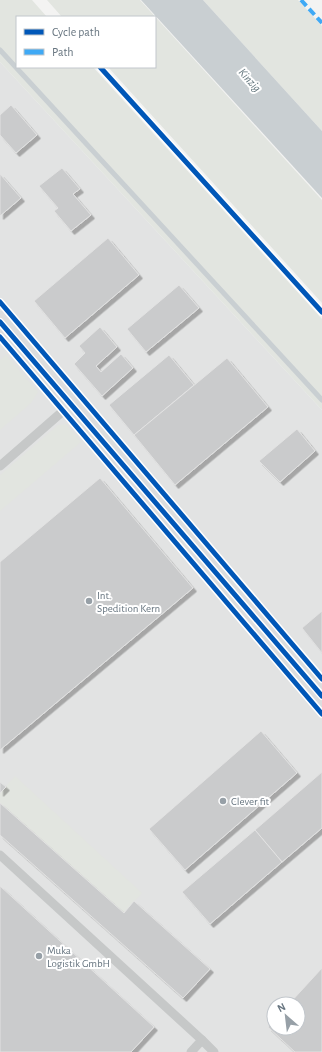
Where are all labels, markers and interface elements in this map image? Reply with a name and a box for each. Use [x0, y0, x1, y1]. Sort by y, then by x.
legend [16, 16, 156, 68]
text: Cycle path [52, 26, 100, 39]
text: Path [52, 46, 74, 58]
water label: Kinzig [236, 66, 264, 94]
place label: Int. Spedition Kern [97, 590, 160, 614]
marker: Int. Spedition Kern [84, 596, 94, 606]
marker: Clever fit [218, 796, 228, 806]
place label: Clever fit [231, 796, 270, 807]
place label: Muka Logistik GmbH [47, 945, 110, 969]
marker: Muka Logistik GmbH [34, 951, 44, 961]
north arrow [266, 996, 306, 1036]
text: N [276, 1001, 288, 1014]

